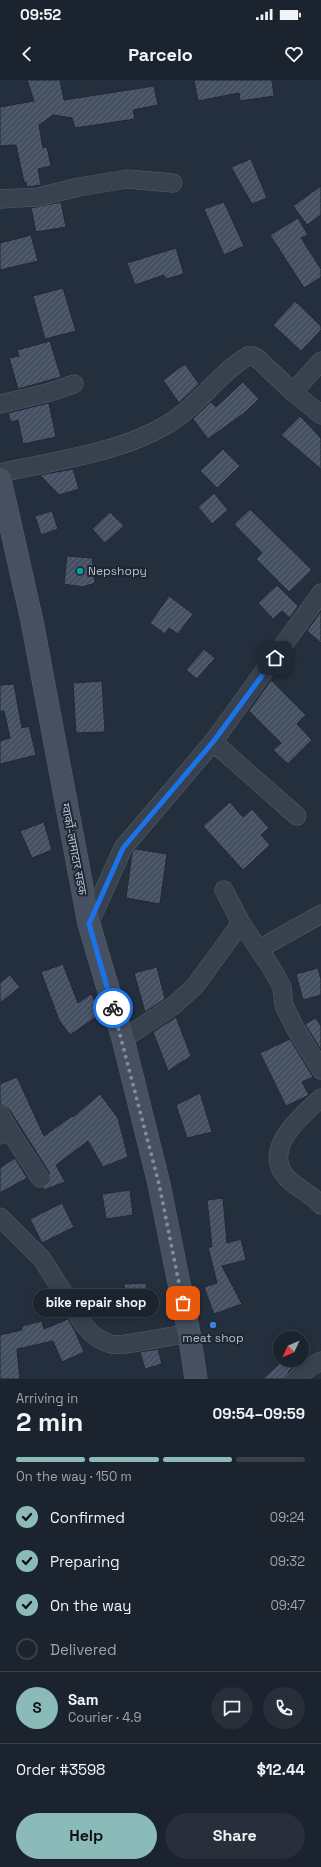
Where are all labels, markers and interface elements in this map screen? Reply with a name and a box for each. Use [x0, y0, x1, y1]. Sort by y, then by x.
text: 09:52 [20, 5, 61, 24]
icon: back [16, 43, 38, 65]
text: Parcelo [128, 43, 193, 66]
icon: heart [283, 43, 305, 65]
place label: Nepshopy [88, 563, 147, 579]
marker: Nepshopy [75, 566, 85, 576]
pin [258, 641, 292, 675]
icon: home [264, 647, 286, 669]
street label: ग्वार्को-लामाटार सडक [57, 802, 91, 897]
courier [93, 988, 133, 1028]
icon: bike [102, 997, 124, 1019]
pin [166, 1286, 200, 1320]
callout: bike repair shop [33, 1289, 159, 1317]
icon: bag [172, 1292, 194, 1314]
text: bike repair shop [46, 1294, 146, 1311]
marker: meat shop [208, 1320, 218, 1330]
place label: meat shop [182, 1330, 244, 1346]
north arrow [273, 1331, 309, 1367]
map controls [273, 1331, 309, 1367]
text: Arriving in [16, 1390, 78, 1407]
text: 09:54–09:59 [213, 1404, 305, 1423]
text: 2 min [16, 1405, 83, 1439]
text: On the way · 150 m [16, 1468, 132, 1485]
icon: check [16, 1506, 38, 1528]
text: Confirmed [50, 1508, 125, 1527]
text: 09:24 [270, 1509, 305, 1526]
icon: check [16, 1550, 38, 1572]
text: Preparing [50, 1552, 120, 1571]
text: 09:32 [270, 1553, 305, 1570]
icon: check [16, 1594, 38, 1616]
text: On the way [50, 1596, 131, 1615]
text: 09:47 [270, 1597, 305, 1614]
text: Delivered [50, 1640, 117, 1659]
button: chat [211, 1687, 253, 1729]
button: phone [263, 1687, 305, 1729]
text: Sam [68, 1690, 99, 1709]
text: S [32, 1698, 42, 1717]
text: Courier · 4.9 [68, 1709, 142, 1726]
text: Order #3598 [16, 1760, 105, 1779]
text: $12.44 [257, 1760, 305, 1779]
button: Help [16, 1813, 157, 1859]
button: Share [165, 1813, 305, 1859]

